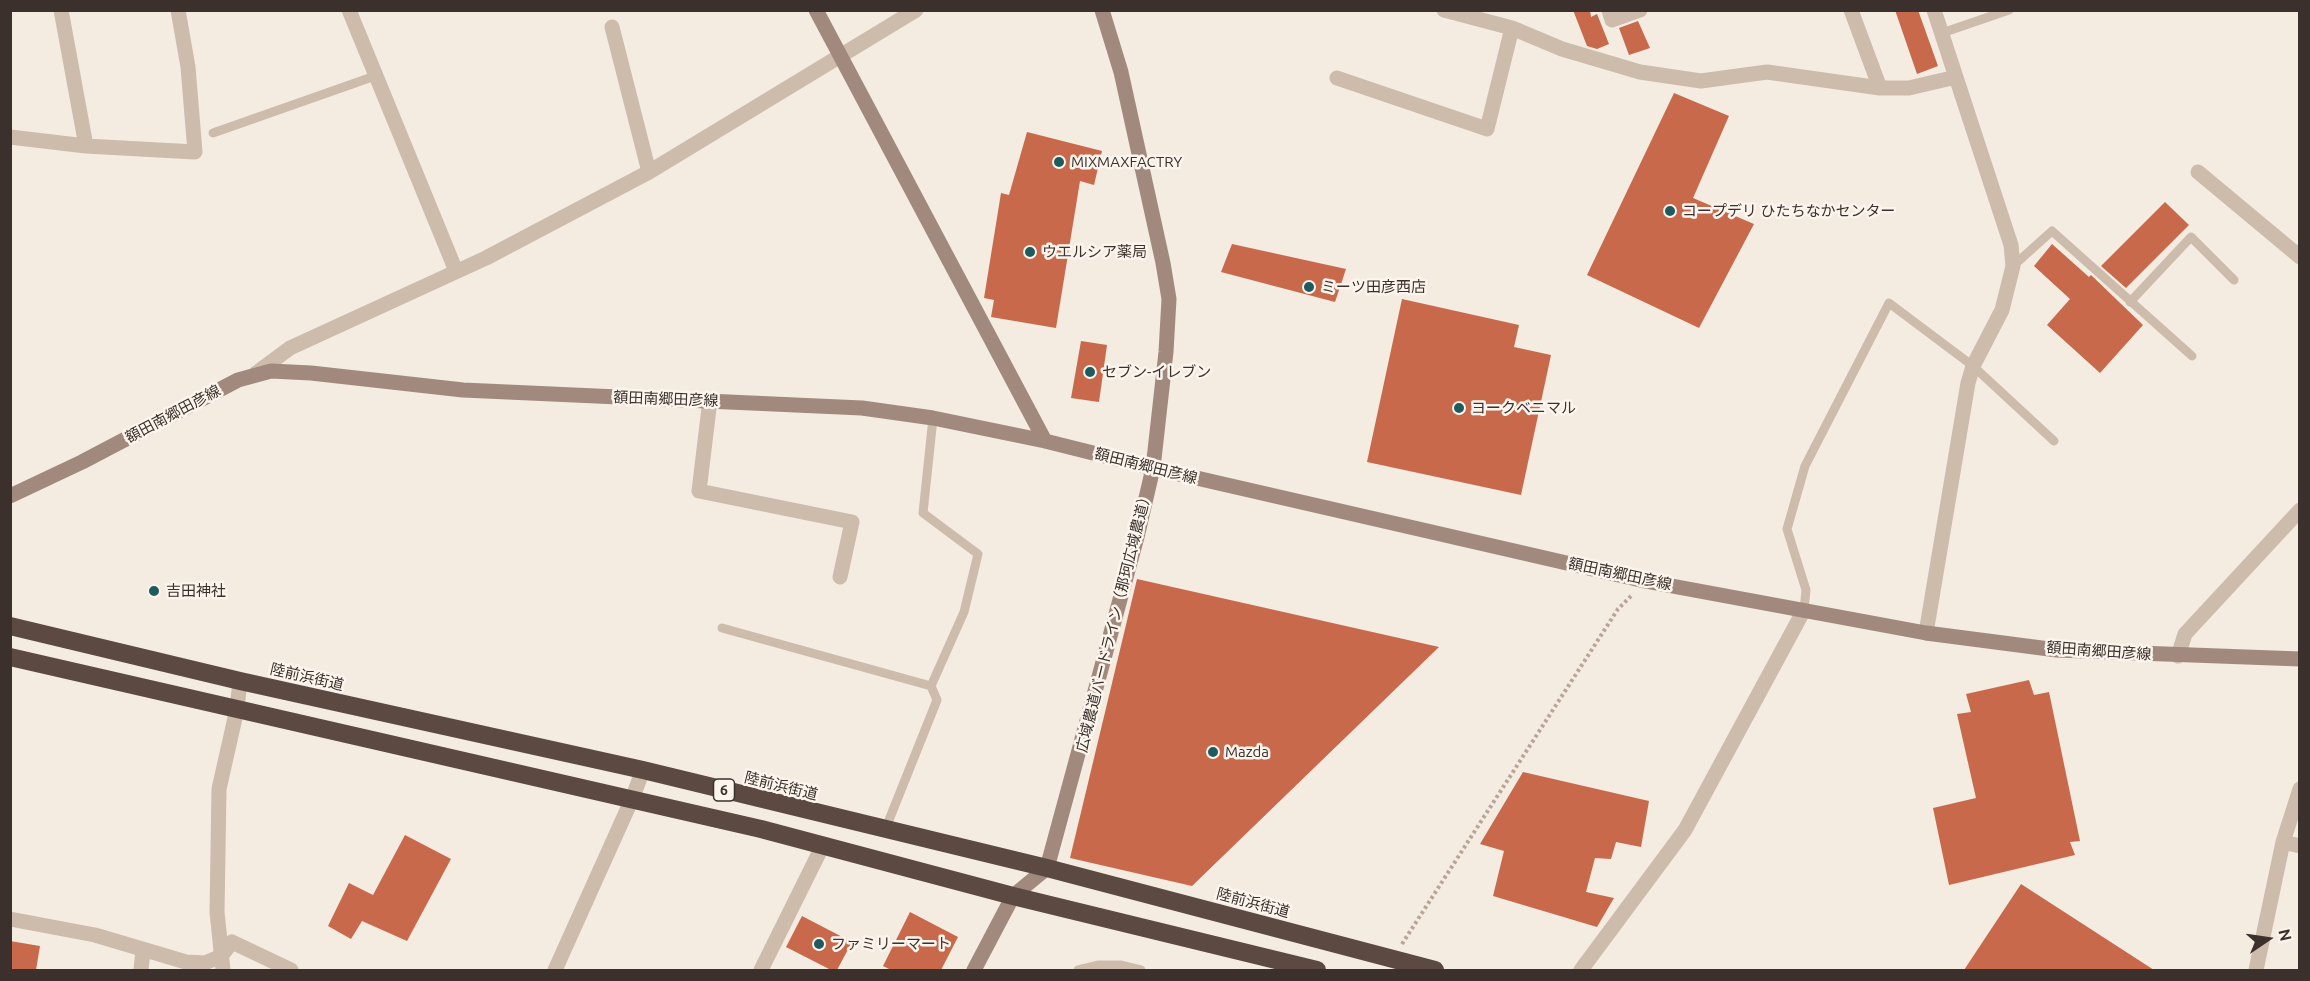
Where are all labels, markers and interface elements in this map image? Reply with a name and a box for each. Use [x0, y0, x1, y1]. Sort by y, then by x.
place label: MIXMAXFACTRY [1071, 153, 1182, 171]
marker: MIXMAXFACTRY [1052, 155, 1066, 169]
place label: コープデリ ひたちなかセンター [1682, 202, 1895, 220]
marker: コープデリ ひたちなかセンター [1663, 204, 1677, 218]
place label: ウエルシア薬局 [1042, 243, 1147, 261]
marker: ウエルシア薬局 [1023, 245, 1037, 259]
place label: ミーツ田彦西店 [1321, 278, 1426, 296]
marker: ミーツ田彦西店 [1302, 280, 1316, 294]
place label: セブン-イレブン [1102, 363, 1211, 381]
marker: セブン-イレブン [1083, 365, 1097, 379]
street label: 額田南郷田彦線 [122, 381, 224, 447]
street label: 額田南郷田彦線 [613, 388, 719, 410]
place label: ヨークベニマル [1471, 399, 1576, 417]
marker: ヨークベニマル [1452, 401, 1466, 415]
street label: 額田南郷田彦線 [1093, 445, 1199, 487]
street label: 広域農道バードライン（那珂広域農道） [1073, 488, 1155, 754]
street label: 額田南郷田彦線 [1567, 554, 1673, 594]
place label: 吉田神社 [166, 582, 226, 600]
marker: 吉田神社 [147, 584, 161, 598]
street label: 額田南郷田彦線 [2046, 638, 2152, 664]
street label: 陸前浜街道 [268, 660, 346, 694]
place label: Mazda [1225, 743, 1269, 761]
marker: Mazda [1206, 745, 1220, 759]
street label: 陸前浜街道 [742, 768, 820, 804]
road number: 6 [714, 779, 734, 801]
street label: 陸前浜街道 [1214, 885, 1292, 921]
north arrow [2238, 909, 2298, 969]
text: N [2275, 927, 2296, 943]
place label: ファミリーマート [831, 935, 951, 953]
marker: ファミリーマート [812, 937, 826, 951]

